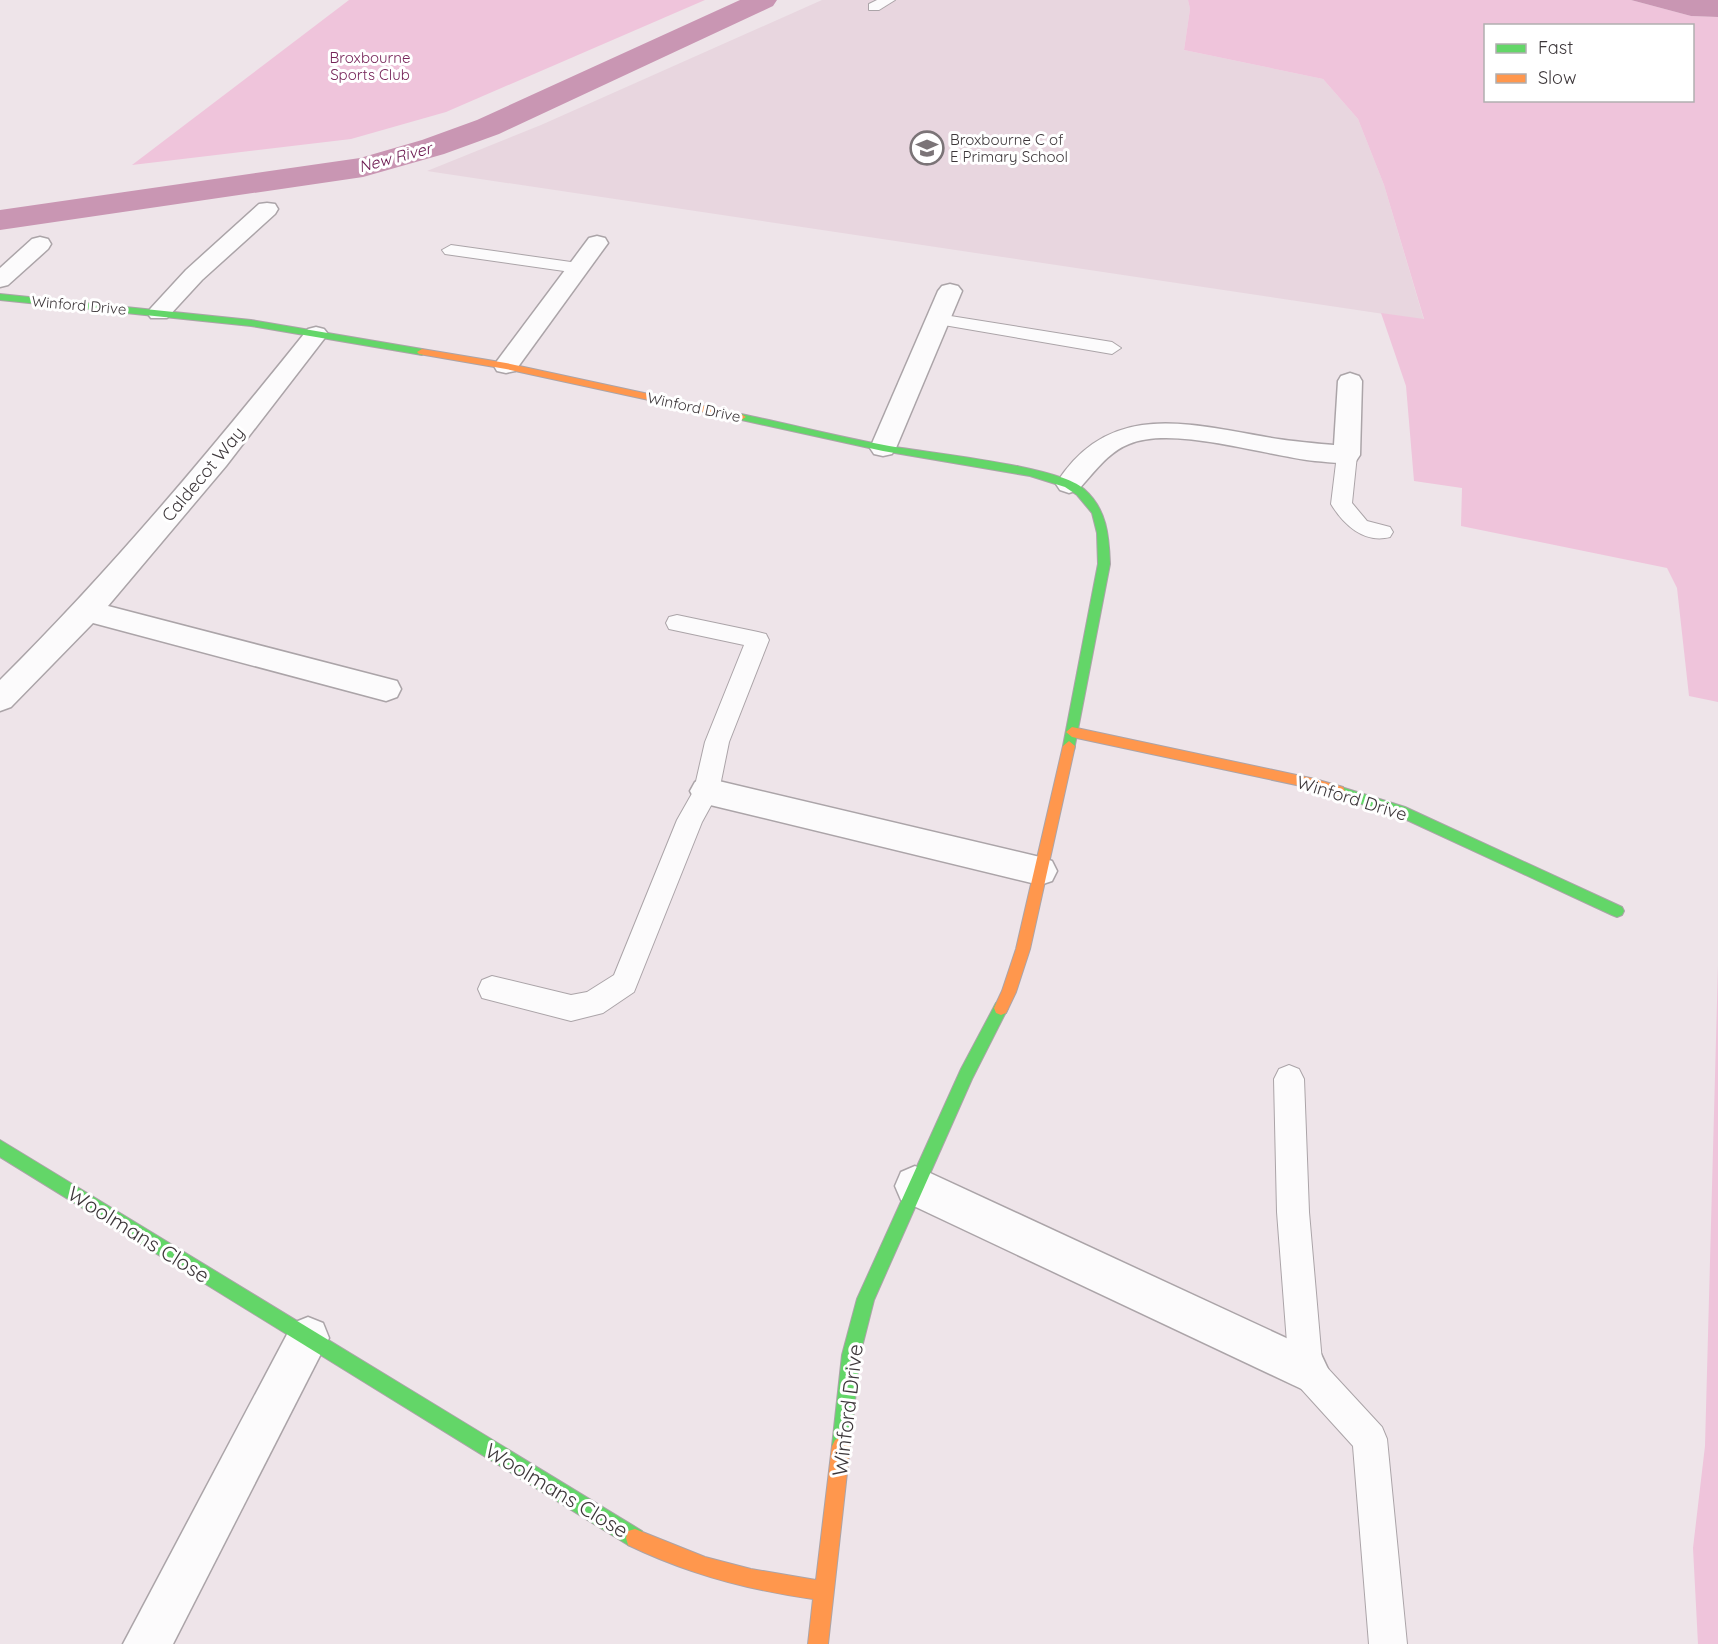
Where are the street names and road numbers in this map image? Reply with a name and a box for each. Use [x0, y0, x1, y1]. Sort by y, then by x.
street label: Winford Drive [31, 291, 127, 319]
street label: Winford Drive [646, 388, 742, 426]
street label: Caldecot Way [156, 422, 250, 526]
street label: Winford Drive [1294, 770, 1410, 826]
street label: Woolmans Close [63, 1180, 215, 1288]
street label: Winford Drive [826, 1342, 868, 1478]
street label: Woolmans Close [481, 1437, 633, 1543]

